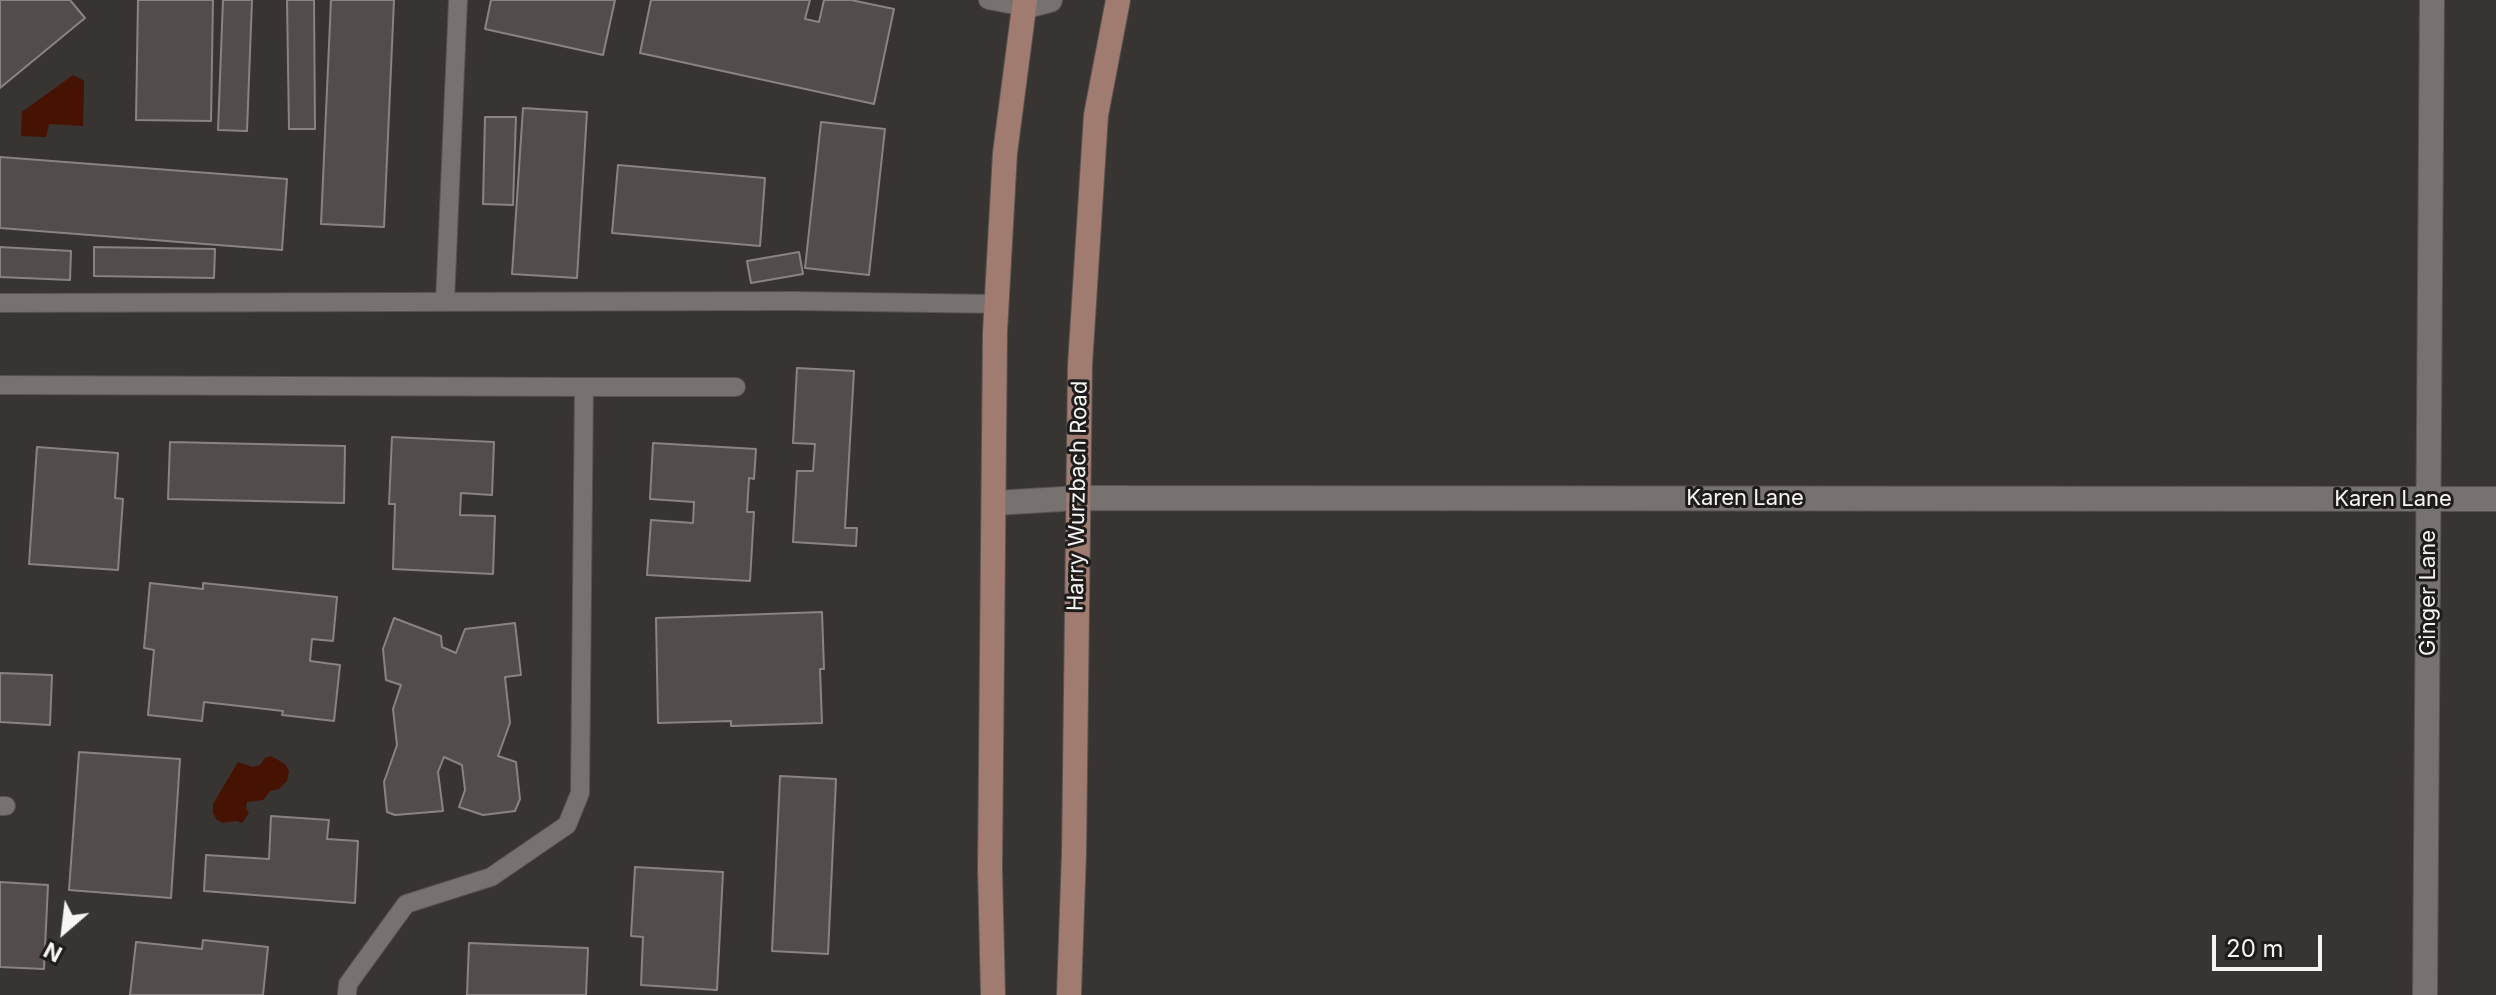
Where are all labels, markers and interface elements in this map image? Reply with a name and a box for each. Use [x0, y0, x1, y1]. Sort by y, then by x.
street label: Harry Wurzbach Road [1063, 381, 1093, 611]
street label: Karen Lane [1686, 485, 1804, 511]
street label: Karen Lane [2334, 486, 2452, 512]
street label: Ginger Lane [2415, 530, 2441, 656]
north arrow [24, 891, 104, 971]
scale bar [2216, 919, 2326, 969]
text: 20 m [2226, 934, 2284, 963]
text: N [39, 937, 66, 968]

